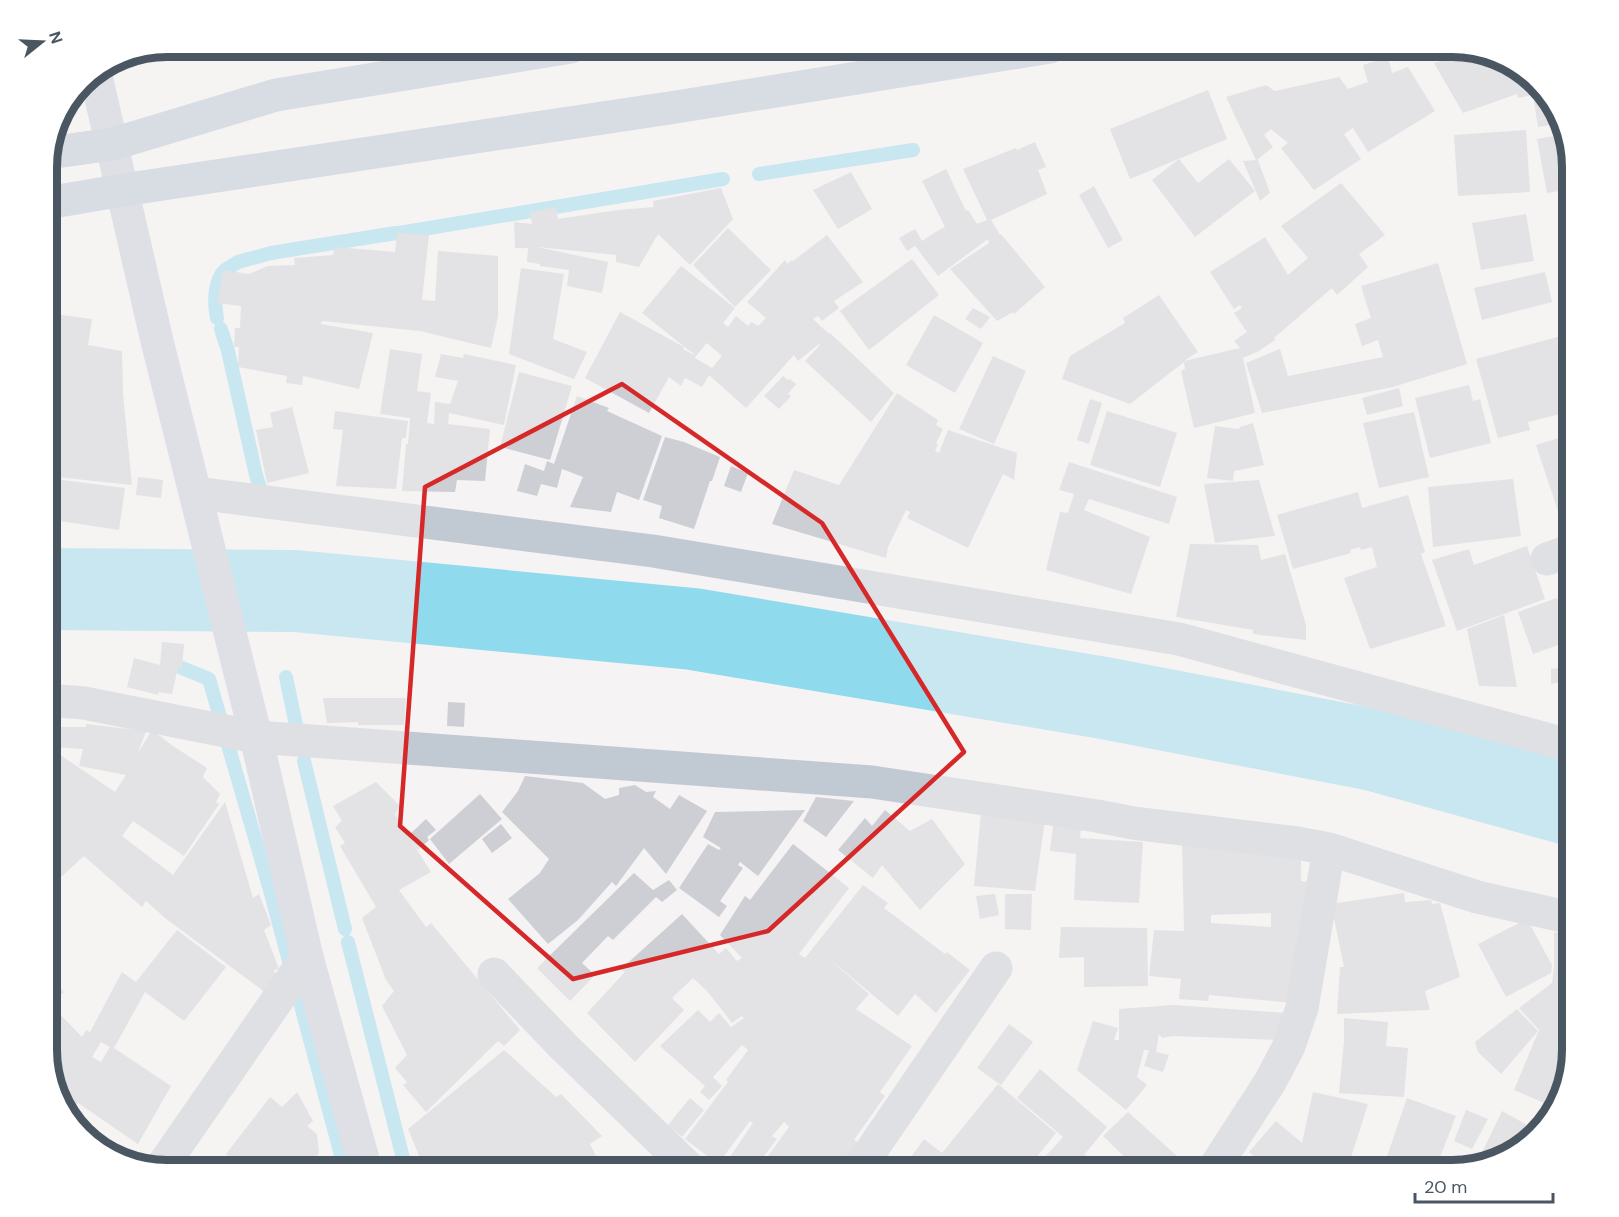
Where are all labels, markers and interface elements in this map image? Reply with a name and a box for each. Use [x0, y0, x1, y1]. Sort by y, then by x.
north arrow [12, 12, 72, 72]
text: N [44, 29, 68, 46]
scale bar [1415, 1166, 1553, 1204]
text: 20 m [1424, 1175, 1467, 1199]

